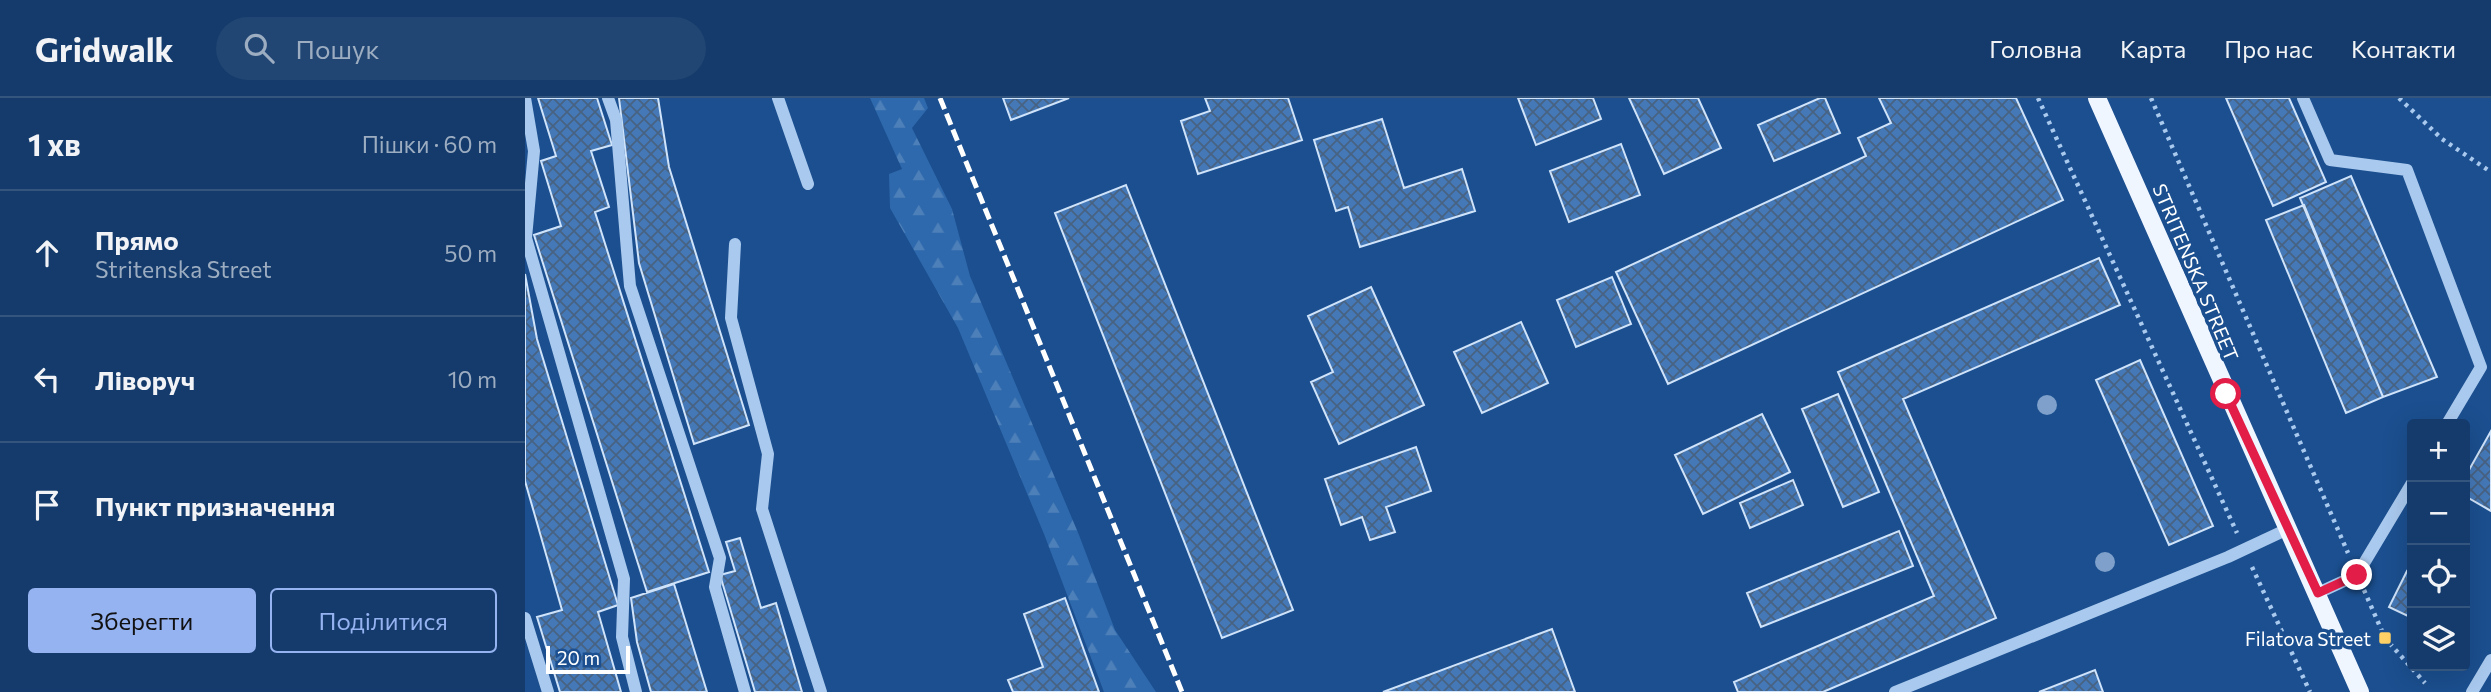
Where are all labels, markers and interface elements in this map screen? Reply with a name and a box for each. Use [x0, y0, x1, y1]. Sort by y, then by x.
search box [216, 17, 706, 80]
text: Gridwalk [35, 28, 174, 69]
icon: search [240, 29, 278, 67]
text: Пошук [296, 33, 379, 64]
text: Головна [1989, 34, 2082, 63]
text: Карта [2120, 34, 2186, 63]
text: Про нас [2224, 34, 2313, 63]
text: Контакти [2351, 34, 2456, 63]
text: 1 хв [28, 125, 81, 162]
text: Пішки · 60 m [362, 130, 497, 158]
street label: STRITENSKA STREET [2148, 180, 2244, 364]
text: Прямо [95, 224, 179, 255]
icon: ahead [28, 234, 66, 272]
text: 50 m [444, 239, 497, 267]
text: Stritenska Street [95, 255, 272, 283]
icon: left [28, 360, 66, 398]
text: Ліворуч [95, 364, 195, 395]
text: 10 m [448, 365, 497, 393]
route start [2210, 378, 2241, 409]
map controls [2407, 419, 2470, 671]
button: + [2407, 419, 2470, 482]
button: − [2407, 482, 2470, 545]
icon: arrive [28, 486, 66, 524]
text: Пункт призначення [95, 490, 335, 521]
button: locate [2407, 545, 2470, 608]
route end [2341, 559, 2372, 590]
button: Зберегти [28, 588, 256, 653]
button: Поділитися [270, 588, 497, 653]
button: layers [2407, 608, 2470, 671]
place label: Filatova Street [2245, 627, 2371, 650]
marker: Filatova Street [2377, 630, 2393, 646]
scale bar [546, 643, 630, 675]
text: 20 m [557, 646, 600, 669]

